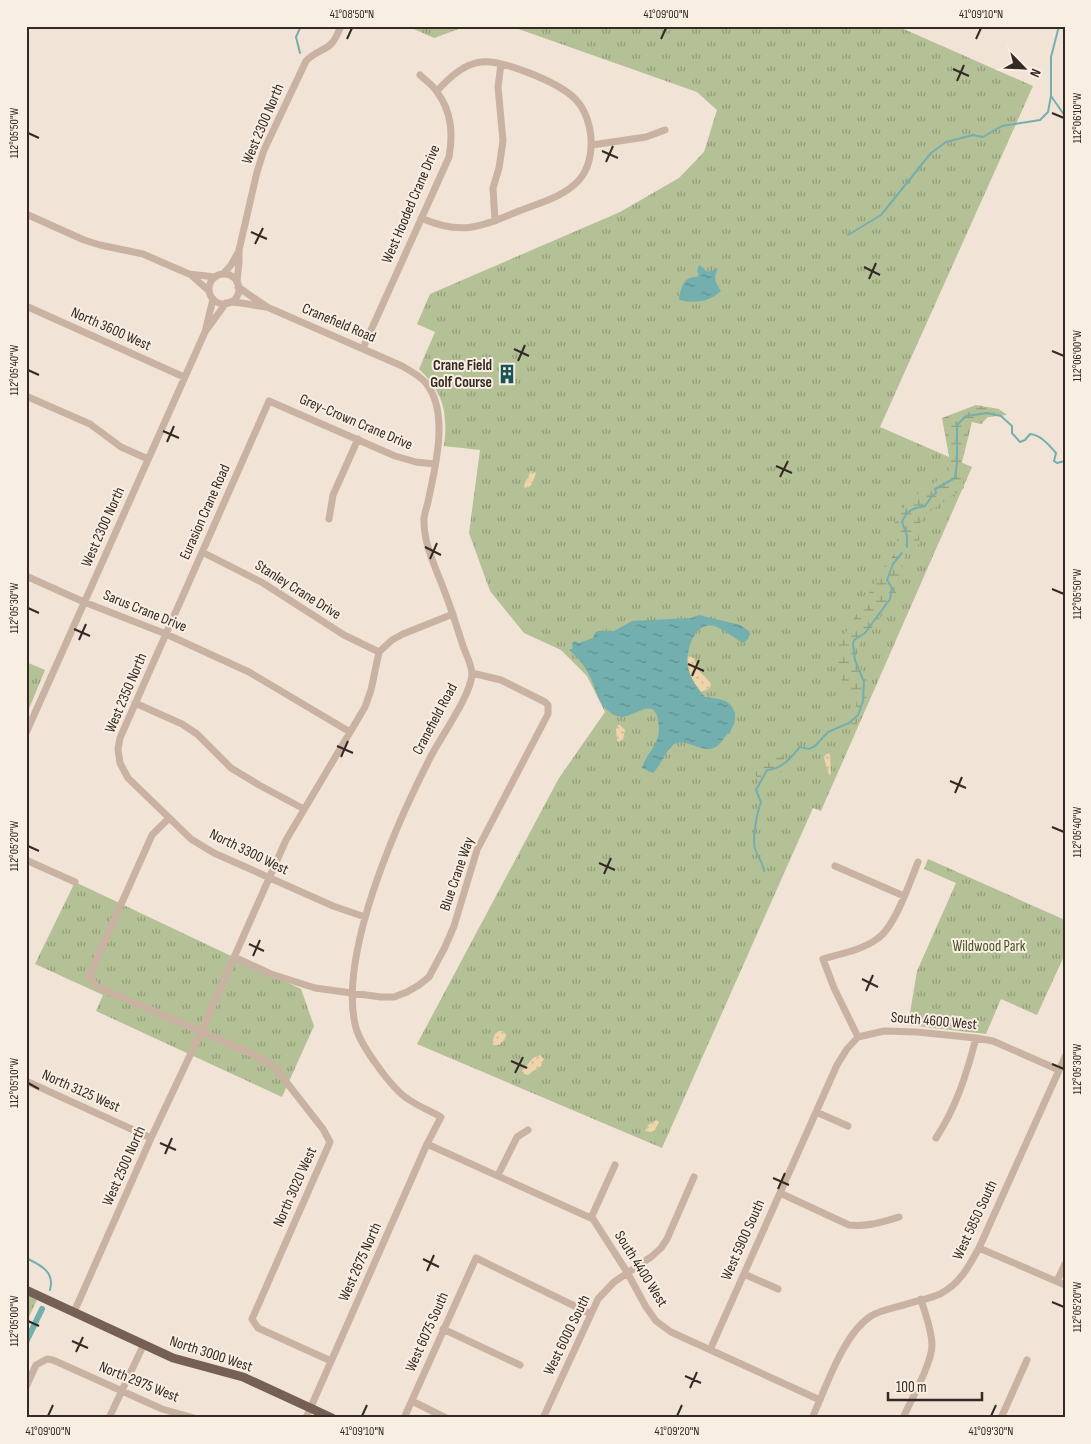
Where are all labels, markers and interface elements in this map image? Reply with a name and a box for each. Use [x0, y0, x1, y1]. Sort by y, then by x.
text: 41°08'50"N [330, 7, 374, 22]
text: 41°09'00"N [643, 7, 689, 22]
text: 41°09'10"N [959, 7, 1003, 22]
north arrow [998, 42, 1048, 92]
text: N [1026, 66, 1045, 80]
street label: West 2300 North [238, 81, 288, 167]
text: 112°06'10"W [1070, 93, 1085, 143]
text: 112°05'50"W [7, 108, 22, 158]
street label: West Hooded Crane Drive [377, 142, 445, 266]
street label: Cranefield Road [299, 299, 379, 347]
street label: North 3600 West [68, 303, 154, 355]
text: 112°06'00"W [1070, 330, 1085, 382]
text: 112°05'40"W [7, 344, 22, 395]
place label: Crane Field Golf Course [430, 356, 492, 392]
building icon: Crane Field Golf Course [496, 363, 518, 385]
street label: Grey-Crown Crane Drive [296, 390, 416, 454]
street label: Eurasion Crane Road [175, 461, 235, 563]
street label: West 2300 North [77, 484, 129, 570]
street label: Stanley Crane Drive [251, 556, 345, 624]
text: 112°05'50"W [1070, 569, 1085, 619]
text: 112°05'30"W [7, 582, 22, 633]
street label: Sarus Crane Drive [100, 586, 190, 636]
street label: West 2350 North [101, 650, 151, 736]
street label: Cranefield Road [408, 680, 462, 758]
text: 112°05'40"W [1070, 806, 1085, 857]
text: 112°05'20"W [7, 820, 22, 871]
street label: North 3300 West [206, 825, 292, 879]
street label: Blue Crane Way [436, 834, 479, 913]
park label: Wildwood Park [953, 937, 1026, 956]
street label: South 4600 West [890, 1008, 978, 1034]
text: 112°05'30"W [1070, 1043, 1085, 1094]
text: 112°05'10"W [7, 1058, 22, 1108]
street label: North 3125 West [39, 1065, 123, 1117]
street label: West 2500 North [98, 1123, 150, 1209]
street label: North 3020 West [269, 1144, 321, 1230]
street label: West 5850 South [948, 1177, 1002, 1263]
street label: West 5900 South [717, 1197, 769, 1283]
street label: West 2675 North [334, 1220, 386, 1304]
street label: South 4400 West [610, 1227, 672, 1311]
text: 112°05'20"W [1070, 1281, 1085, 1332]
street label: West 6075 South [401, 1289, 453, 1375]
street label: West 6000 South [539, 1292, 595, 1378]
text: 112°05'00"W [7, 1295, 22, 1347]
street label: North 3000 West [167, 1332, 255, 1376]
street label: North 2975 West [96, 1357, 182, 1407]
scale bar [888, 1369, 982, 1401]
text: 100 m [896, 1378, 927, 1397]
text: 41°09'00"N [25, 1424, 71, 1439]
text: 41°09'10"N [340, 1424, 384, 1439]
text: 41°09'20"N [655, 1424, 699, 1439]
text: 41°09'30"N [969, 1424, 1013, 1439]

